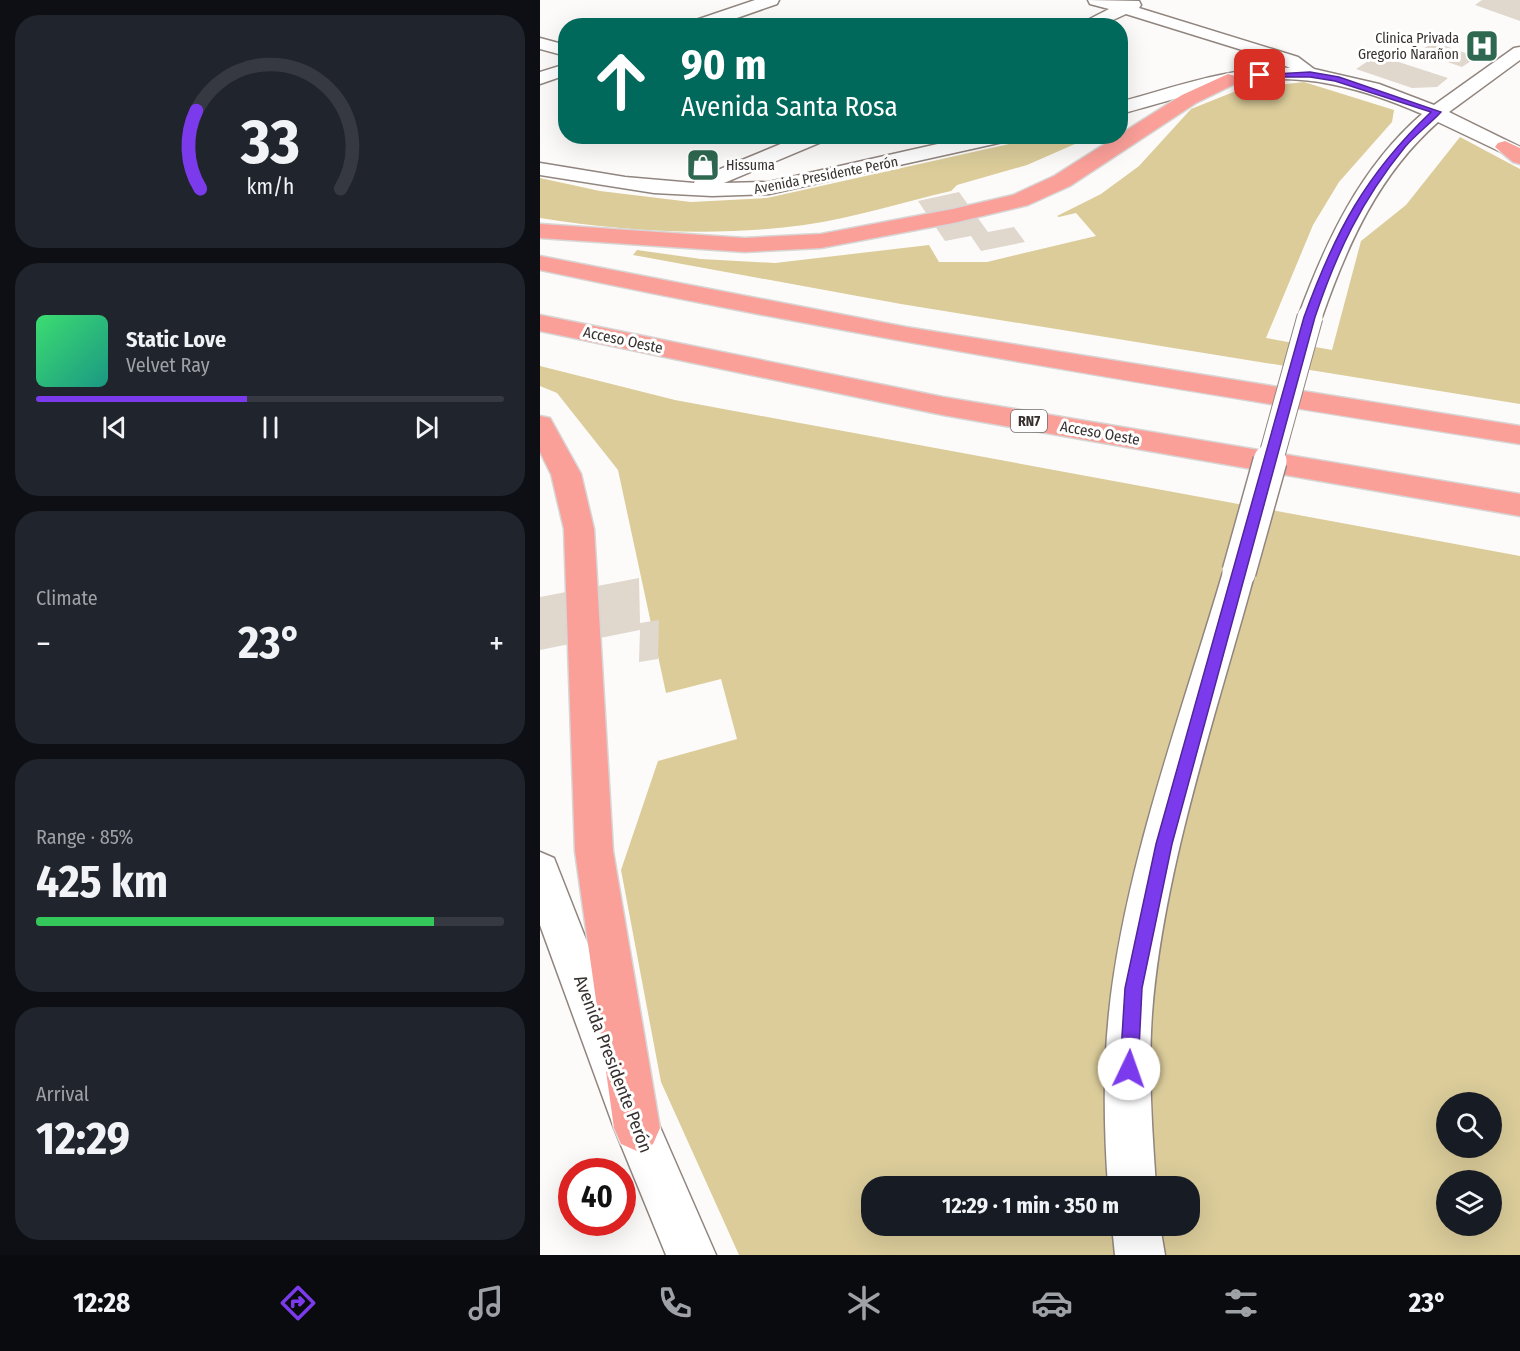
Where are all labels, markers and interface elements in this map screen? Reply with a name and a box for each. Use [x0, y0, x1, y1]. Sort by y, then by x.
hospital icon: Clinica Privada Gregorio Ñarañon [1464, 28, 1500, 64]
place label: Clinica Privada Gregorio Ñarañon [1358, 30, 1459, 63]
text: 90 m [681, 40, 766, 90]
icon: ahead [582, 42, 660, 120]
pin [1234, 49, 1285, 100]
icon: arrive [1243, 58, 1276, 91]
text: Avenida Santa Rosa [681, 91, 898, 123]
text: 33 [239, 105, 300, 180]
shop icon: Hissuma [685, 147, 721, 183]
street label: Avenida Presidente Perón [753, 153, 900, 198]
place label: Hissuma [726, 157, 775, 174]
text: km/h [246, 174, 294, 200]
street label: Acceso Oeste [582, 323, 664, 357]
text: Static Love [126, 326, 226, 353]
text: Velvet Ray [126, 353, 210, 377]
road number: RN7 [1011, 410, 1047, 432]
icon: previous [98, 411, 131, 444]
icon: pause [254, 411, 287, 444]
icon: next [410, 411, 443, 444]
street label: Acceso Oeste [1059, 417, 1141, 449]
text: Climate [36, 586, 98, 610]
text: 23° [238, 616, 302, 670]
text: − [36, 624, 51, 664]
text: + [489, 624, 504, 664]
text: Range · 85% [36, 825, 133, 849]
text: 425 km [36, 855, 168, 909]
street label: Avenida Presidente Perón [569, 972, 657, 1156]
position arrow [1097, 1037, 1161, 1101]
text: Arrival [36, 1082, 89, 1106]
map controls [1436, 1092, 1502, 1236]
button: search [1436, 1092, 1502, 1158]
text: 12:29 [36, 1112, 130, 1166]
speed limit sign: 40 [558, 1158, 636, 1236]
button: layers [1436, 1170, 1502, 1236]
text: 12:29 · 1 min · 350 m [942, 1192, 1119, 1219]
icon: directions [277, 1282, 319, 1324]
icon: music [465, 1282, 507, 1324]
icon: phone [654, 1282, 696, 1324]
icon: climate [843, 1282, 885, 1324]
icon: car [1031, 1282, 1073, 1324]
icon: filters [1220, 1282, 1262, 1324]
text: 12:28 [73, 1287, 130, 1319]
text: 23° [1409, 1287, 1447, 1319]

